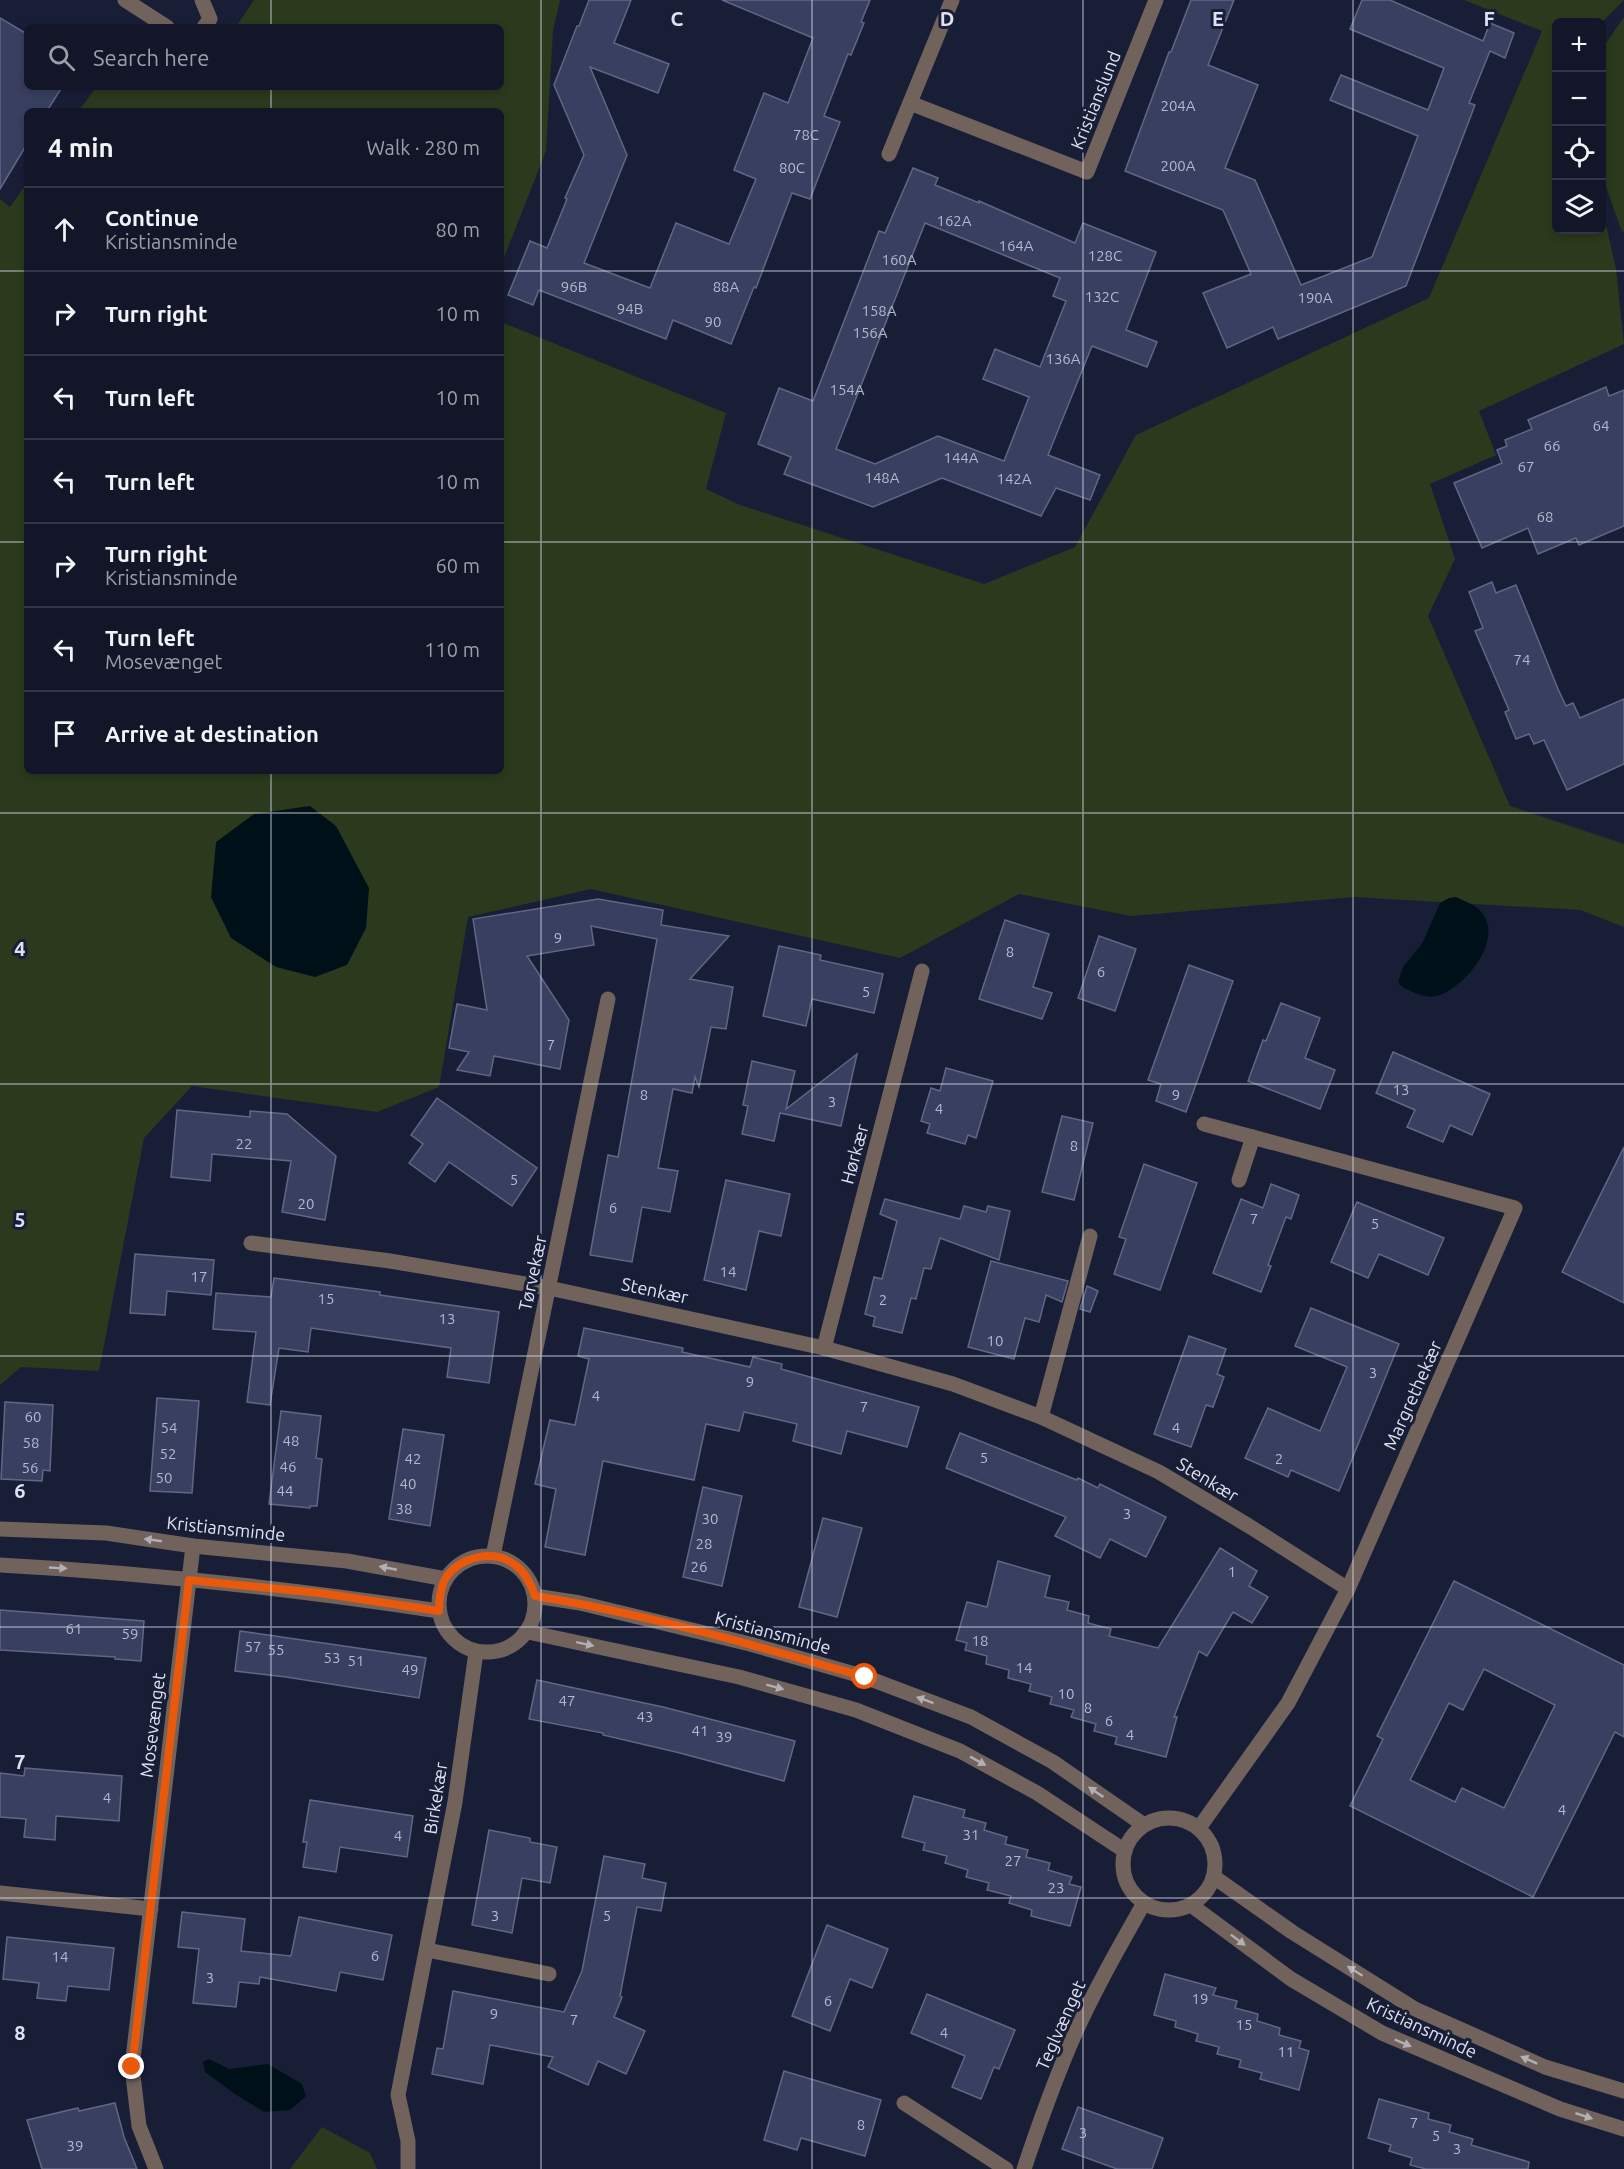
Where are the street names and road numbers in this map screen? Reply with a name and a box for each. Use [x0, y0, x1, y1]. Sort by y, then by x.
street label: Kristianslund [1066, 48, 1124, 152]
street label: Hørkær [836, 1122, 872, 1186]
street label: Tørvekær [514, 1233, 550, 1313]
street label: Stenkær [620, 1273, 690, 1307]
street label: Margrethekær [1379, 1337, 1445, 1453]
street label: Stenkær [1174, 1453, 1242, 1505]
street label: Kristiansminde [166, 1512, 286, 1544]
street label: Kristiansminde [713, 1607, 833, 1657]
street label: Mosevænget [136, 1671, 168, 1779]
street label: Birkekær [419, 1760, 451, 1835]
street label: Teglvænget [1031, 1977, 1089, 2073]
street label: Kristiansminde [1364, 1993, 1480, 2061]

